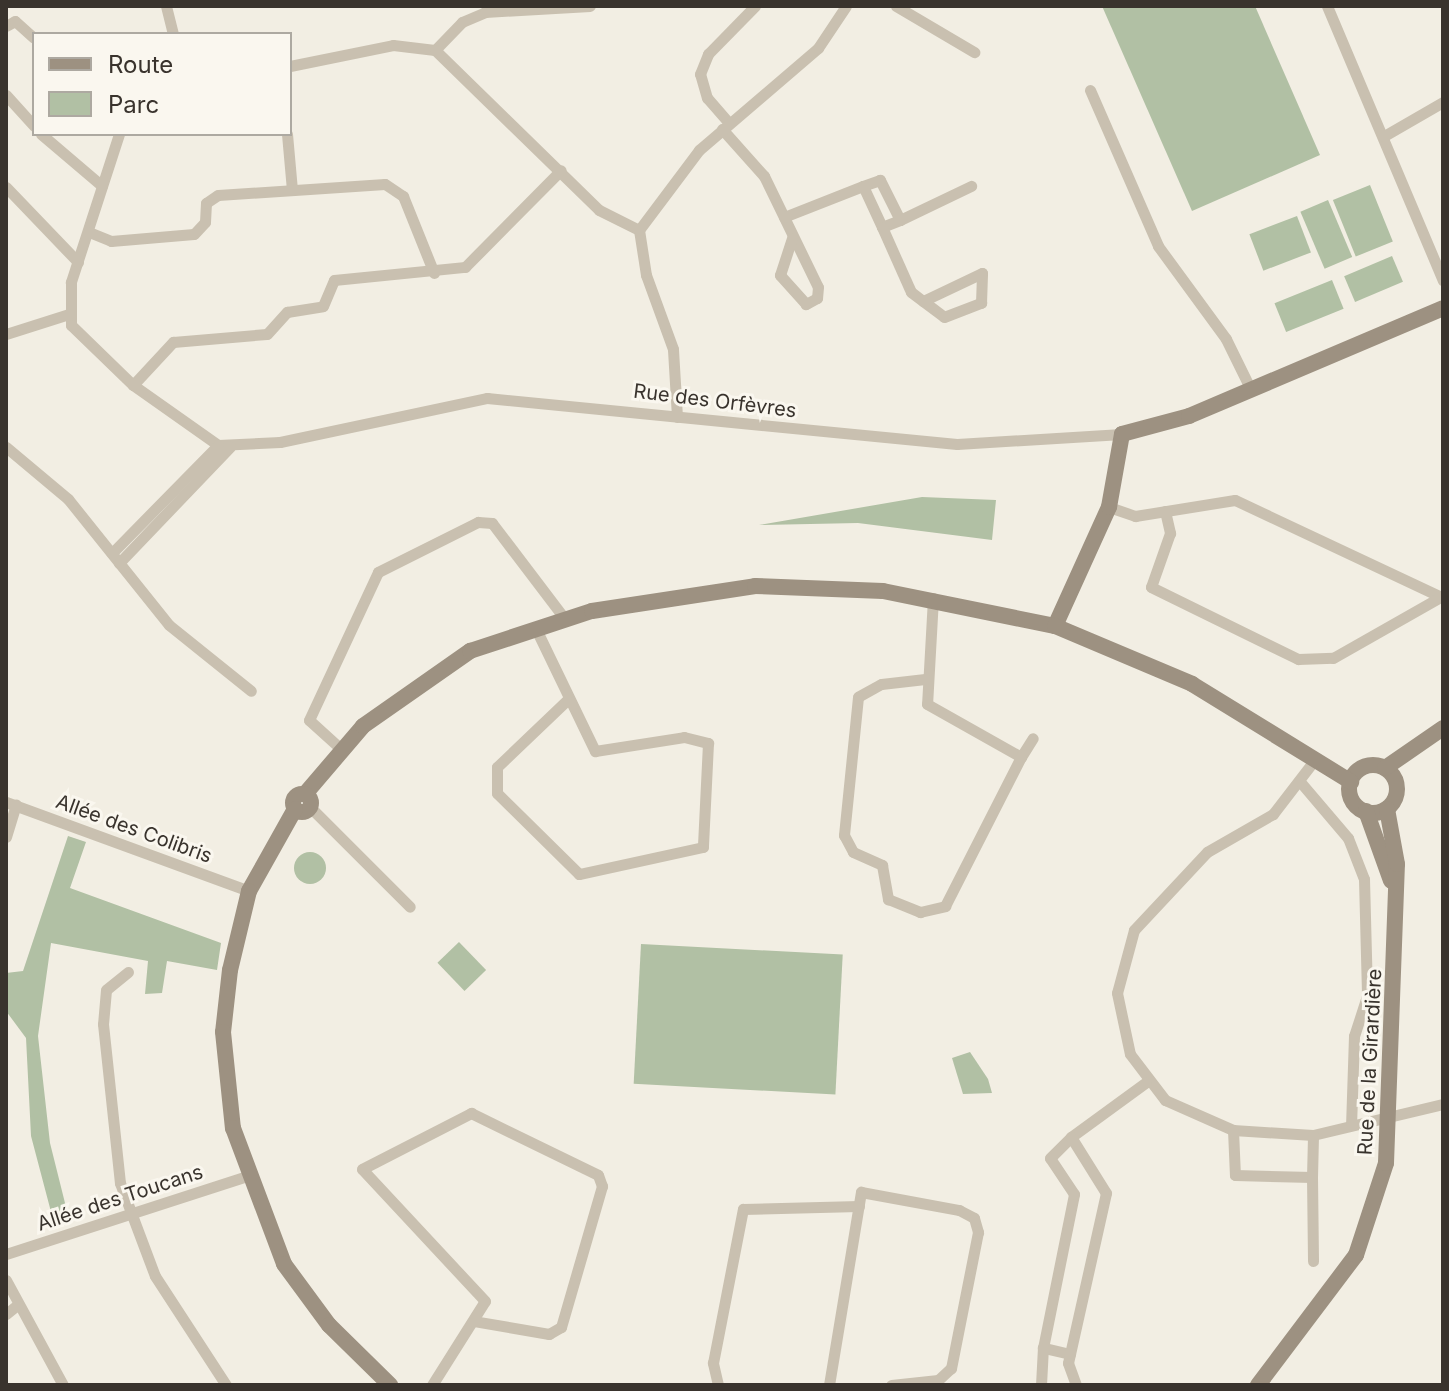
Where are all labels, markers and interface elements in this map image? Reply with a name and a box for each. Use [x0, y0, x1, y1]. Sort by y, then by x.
legend [32, 32, 292, 136]
text: Route [108, 50, 173, 79]
text: Parc [108, 90, 159, 119]
street label: Rue des Orfèvres [632, 379, 798, 423]
street label: Allée des Colibris [53, 790, 215, 868]
street label: Rue de la Girardière [1353, 968, 1387, 1156]
street label: Allée des Toucans [34, 1160, 206, 1236]

